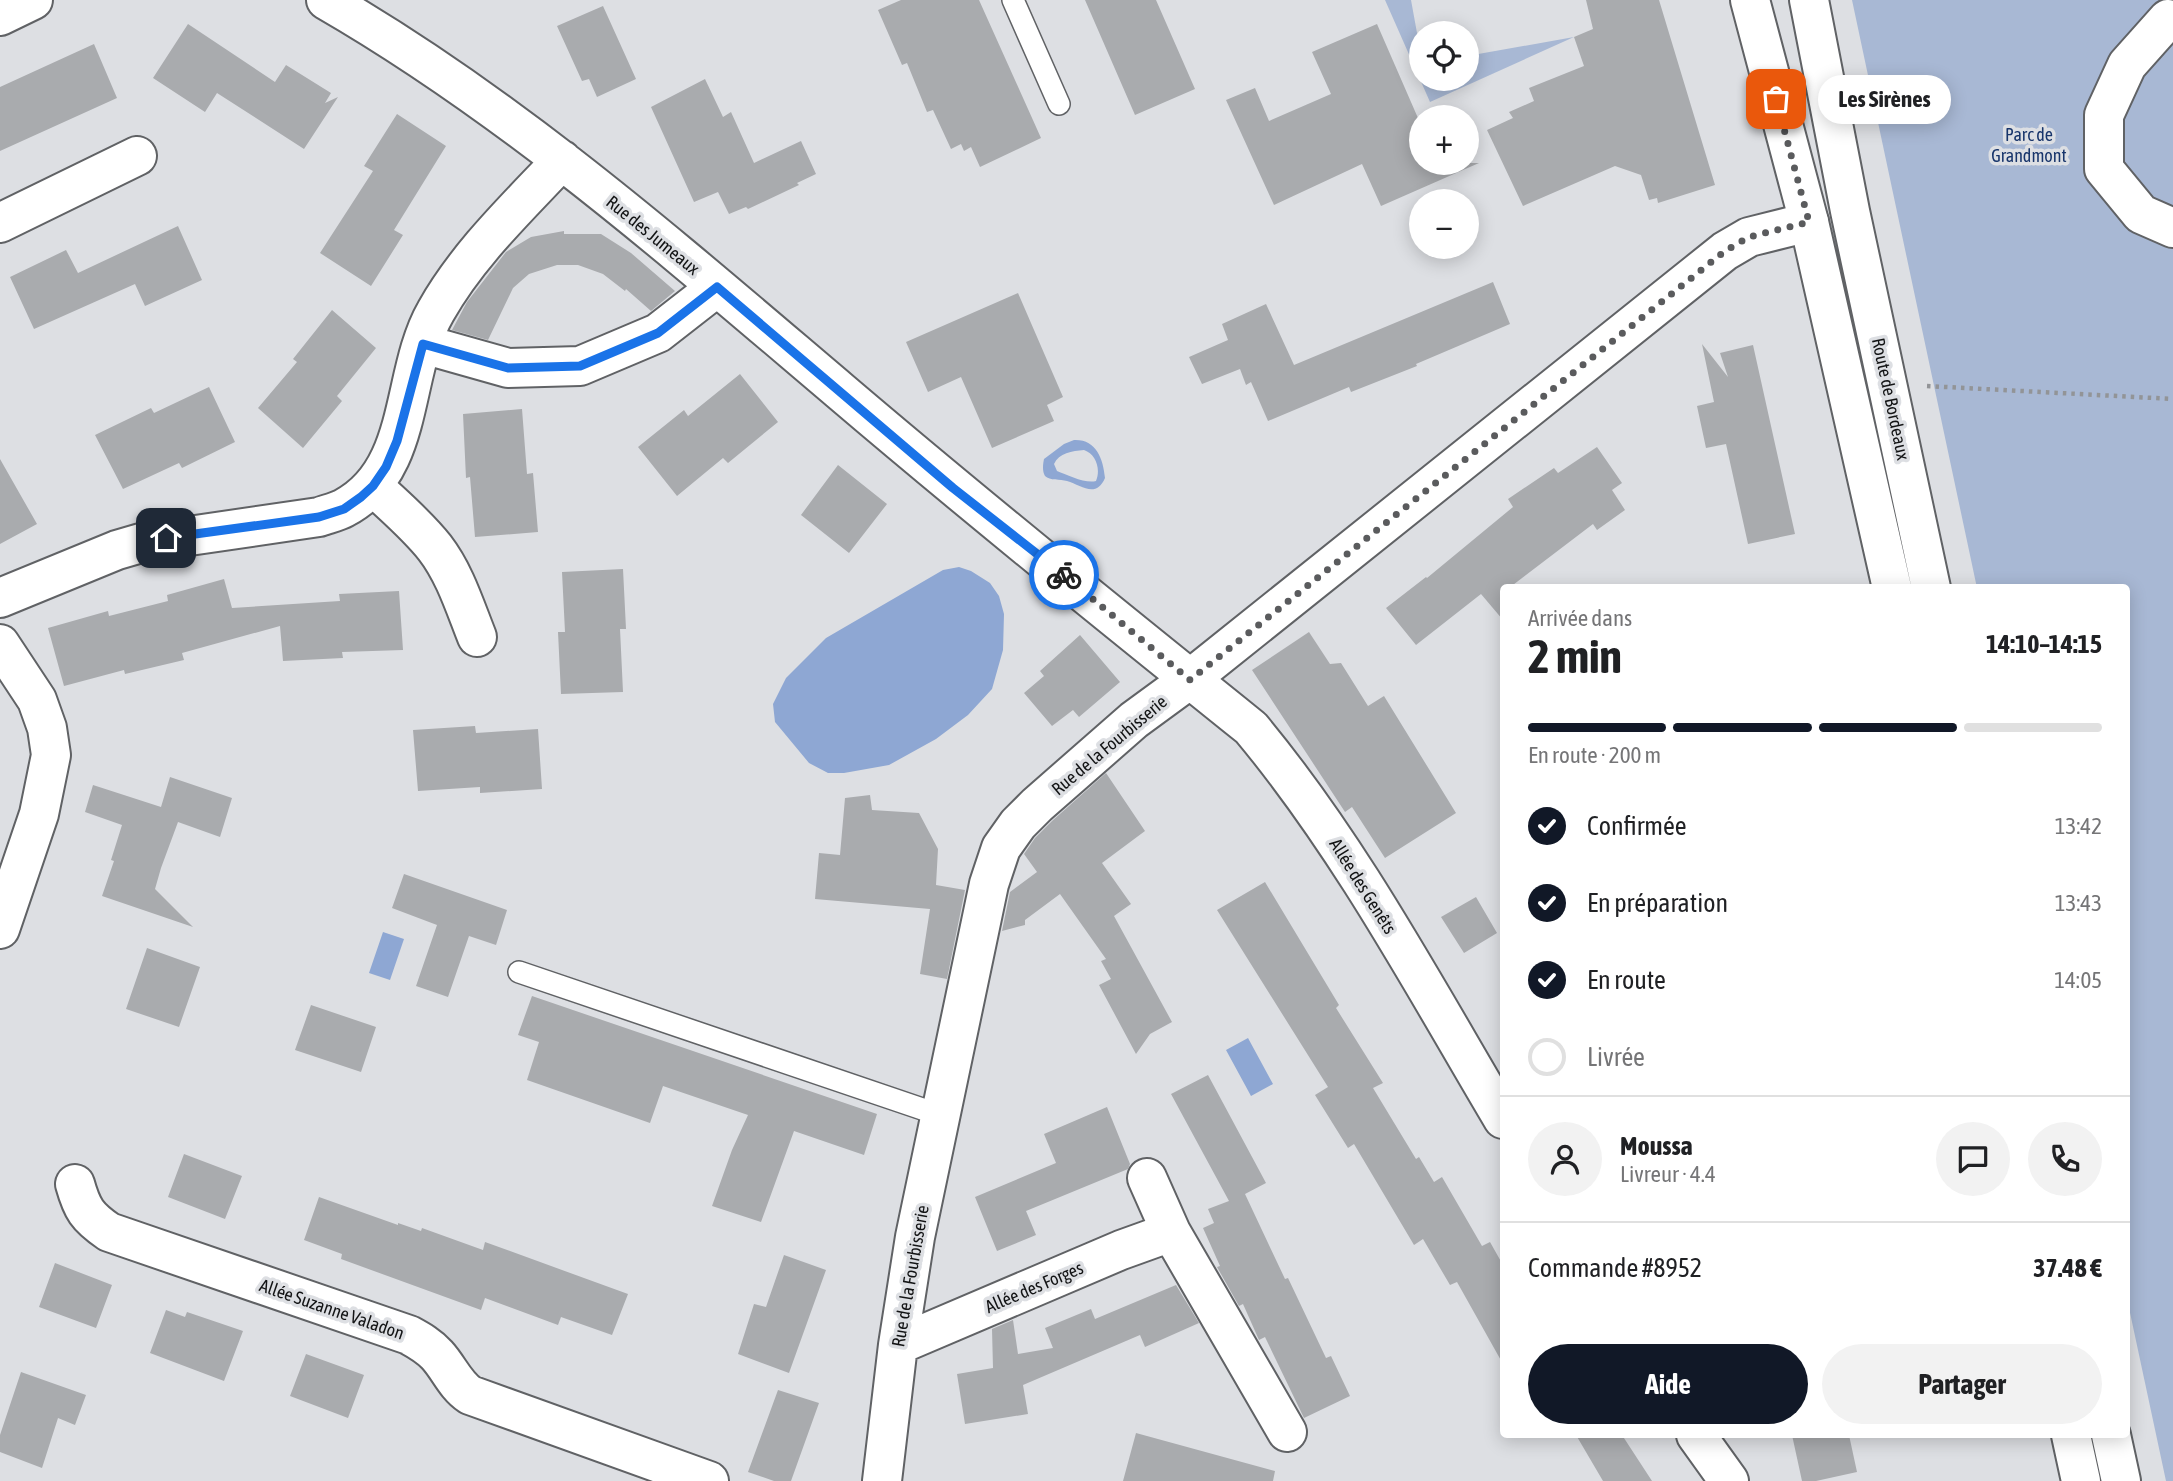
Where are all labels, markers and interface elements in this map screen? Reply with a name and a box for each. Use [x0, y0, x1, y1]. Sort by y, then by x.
map controls [1409, 21, 1479, 259]
button: locate [1409, 21, 1479, 91]
pin [1746, 69, 1806, 129]
callout: Les Sirènes [1818, 74, 1951, 124]
icon: bag [1757, 80, 1795, 118]
text: Les Sirènes [1838, 86, 1931, 112]
button: + [1409, 105, 1479, 175]
park label: Parc de Grandmont [1991, 124, 2067, 166]
button: − [1409, 189, 1479, 259]
street label: Rue des Jumeaux [602, 191, 704, 279]
street label: Route de Bordeaux [1868, 336, 1914, 462]
pin [136, 508, 196, 568]
icon: home [147, 519, 185, 557]
courier [1029, 540, 1099, 610]
icon: bike [1045, 556, 1083, 594]
text: Arrivée dans [1528, 605, 1632, 631]
text: 14:10–14:15 [1986, 629, 2102, 659]
text: 2 min [1528, 630, 1622, 683]
street label: Rue de la Fourbisserie [1047, 691, 1171, 799]
text: En route · 200 m [1528, 742, 1661, 768]
icon: check [1528, 807, 1566, 845]
text: Confirmée [1587, 811, 1687, 841]
text: 13:42 [2055, 813, 2102, 839]
street label: Allée des Genêts [1325, 834, 1401, 938]
icon: check [1528, 884, 1566, 922]
text: En préparation [1587, 888, 1728, 918]
text: 13:43 [2055, 890, 2102, 916]
icon: check [1528, 961, 1566, 999]
text: En route [1587, 965, 1666, 995]
text: 14:05 [2054, 967, 2102, 993]
text: Livrée [1587, 1042, 1645, 1072]
button: person [1528, 1122, 1602, 1196]
button: chat [1936, 1122, 2010, 1196]
button: phone [2028, 1122, 2102, 1196]
text: Moussa [1620, 1131, 1693, 1161]
text: Livreur · 4.4 [1620, 1161, 1716, 1187]
street label: Rue de la Fourbisserie [887, 1203, 933, 1349]
text: Commande #8952 [1528, 1253, 1702, 1283]
text: 37.48 € [2033, 1253, 2102, 1283]
street label: Allée des Forges [982, 1257, 1086, 1317]
street label: Allée Suzanne Valadon [257, 1274, 407, 1344]
button: Aide [1528, 1344, 1808, 1424]
button: Partager [1822, 1344, 2102, 1424]

